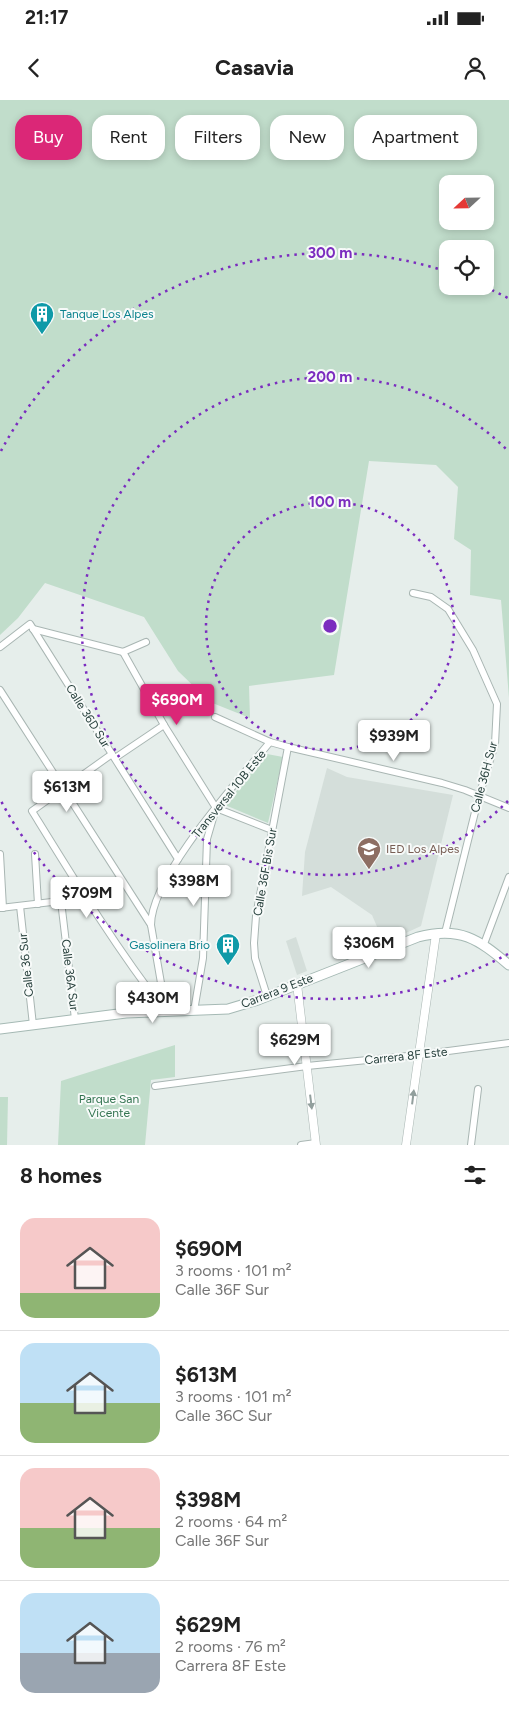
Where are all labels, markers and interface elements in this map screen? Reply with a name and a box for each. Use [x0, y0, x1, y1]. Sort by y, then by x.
text: 21:17 [25, 6, 68, 29]
icon: back [20, 54, 48, 82]
text: Casavia [215, 54, 294, 81]
icon: person [461, 54, 489, 82]
chip: Buy [15, 115, 82, 160]
chip: Rent [92, 115, 165, 160]
chip: Filters [175, 115, 260, 160]
chip: New [270, 115, 344, 160]
chip: Apartment [354, 115, 477, 160]
north arrow [439, 175, 494, 230]
map controls [439, 175, 494, 295]
button: locate [439, 240, 494, 295]
text: 300 m [308, 244, 352, 262]
building icon: Tanque Los Alpes [29, 301, 55, 335]
place label: Tanque Los Alpes [60, 307, 154, 321]
text: 200 m [308, 368, 352, 386]
text: 100 m [309, 493, 351, 511]
centre of rings [321, 617, 339, 635]
street label: Calle 36D Sur [63, 682, 113, 750]
pin: $690M [142, 684, 212, 726]
text: $690M [151, 690, 203, 709]
pin: $939M [359, 720, 429, 762]
text: $939M [369, 726, 419, 745]
street label: Calle 36H Sur [468, 740, 500, 814]
street label: Transversal 10B Este [189, 747, 269, 841]
pin: $613M [32, 770, 102, 813]
text: $613M [43, 777, 91, 796]
street label: Calle 36F Bis Sur [250, 827, 280, 917]
school or university icon: IED Los Alpes [356, 836, 382, 870]
place label: IED Los Alpes [386, 842, 460, 856]
pin: $398M [159, 864, 229, 907]
text: $398M [169, 871, 219, 890]
pin: $709M [52, 876, 122, 919]
text: $709M [61, 883, 113, 902]
pin: $306M [334, 926, 404, 969]
street label: Calle 36 Sur [16, 932, 36, 998]
building icon: Gasolinera Brio [215, 932, 241, 966]
text: $306M [343, 933, 395, 952]
street label: Calle 36A Sur [59, 938, 81, 1012]
place label: Gasolinera Brio [129, 938, 210, 952]
street label: Carrera 9 Este [239, 971, 315, 1011]
pin: $430M [118, 982, 188, 1024]
text: $430M [127, 988, 179, 1007]
pin: $629M [260, 1024, 330, 1066]
text: $629M [270, 1030, 320, 1049]
street label: Carrera 8F Este [364, 1045, 449, 1067]
one-way arrow [409, 1088, 417, 1104]
park label: Parque San Vicente [79, 1092, 139, 1120]
one-way arrow [307, 1094, 315, 1110]
icon: filters [461, 1161, 489, 1189]
text: 8 homes [20, 1163, 102, 1188]
text: $690M [175, 1236, 243, 1261]
icon: home [60, 1238, 120, 1298]
text: 3 rooms · 101 m² [175, 1261, 291, 1280]
text: Calle 36F Sur [175, 1280, 269, 1299]
text: $613M [175, 1362, 237, 1387]
icon: home [60, 1363, 120, 1423]
text: 3 rooms · 101 m² [175, 1387, 291, 1406]
text: Calle 36C Sur [175, 1406, 272, 1425]
text: $398M [175, 1487, 241, 1512]
icon: home [60, 1488, 120, 1548]
text: 2 rooms · 64 m² [175, 1512, 287, 1531]
text: Calle 36F Sur [175, 1531, 269, 1550]
text: $629M [175, 1612, 241, 1637]
icon: home [60, 1613, 120, 1673]
text: 2 rooms · 76 m² [175, 1637, 286, 1656]
text: Carrera 8F Este [175, 1656, 286, 1675]

